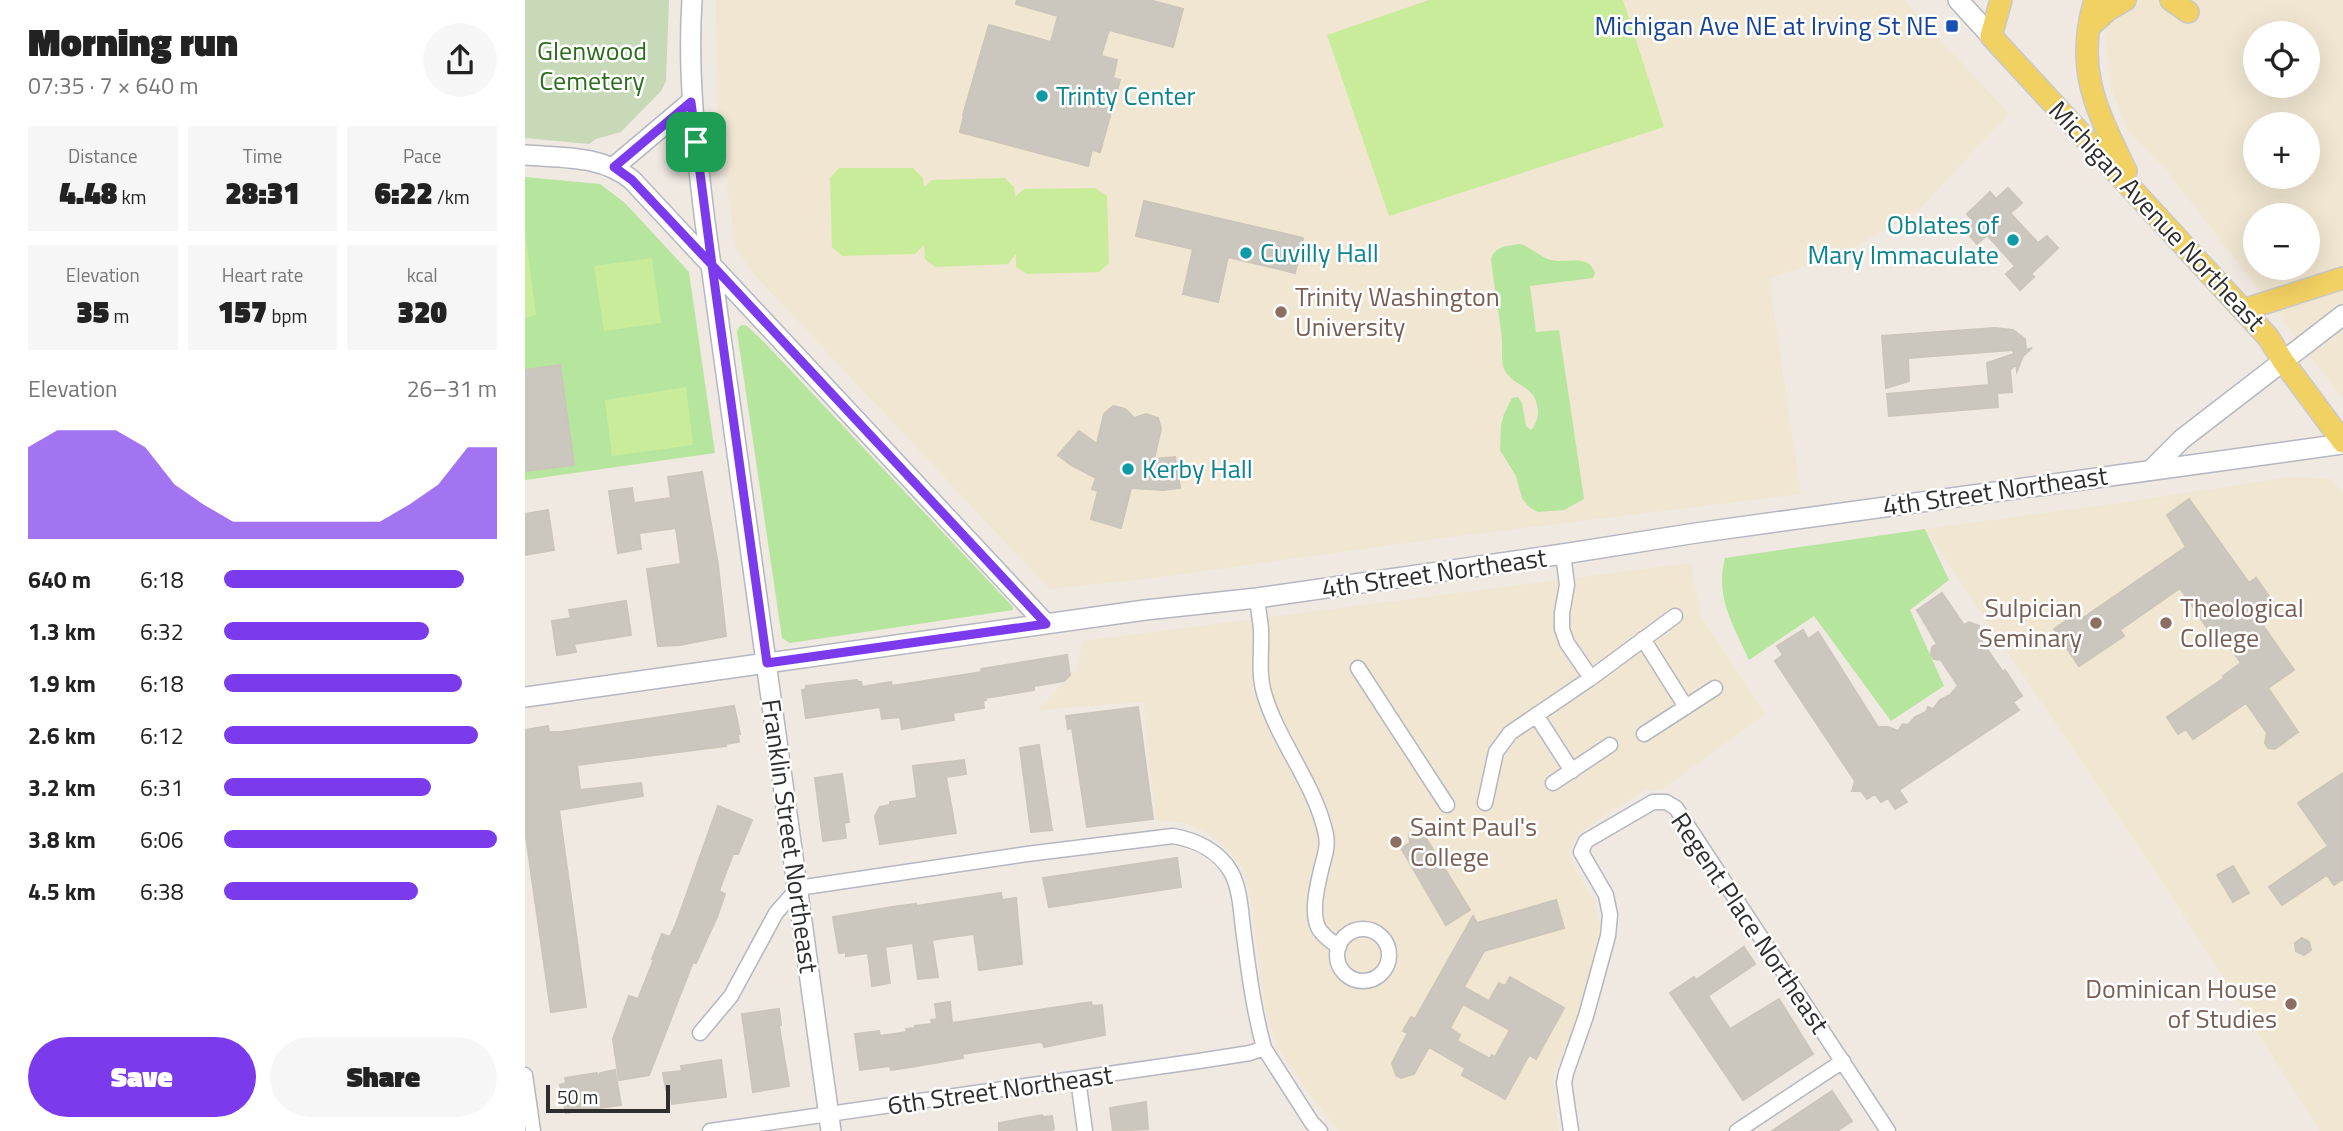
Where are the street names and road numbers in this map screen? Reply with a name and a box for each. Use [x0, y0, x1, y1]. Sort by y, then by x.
street label: Michigan Avenue Northeast [2040, 92, 2275, 339]
street label: 4th Street Northeast [1880, 455, 2110, 526]
street label: 4th Street Northeast [1319, 537, 1549, 608]
street label: Franklin Street Northeast [752, 696, 829, 975]
street label: Regent Place Northeast [1662, 804, 1839, 1041]
street label: 6th Street Northeast [885, 1054, 1115, 1125]

